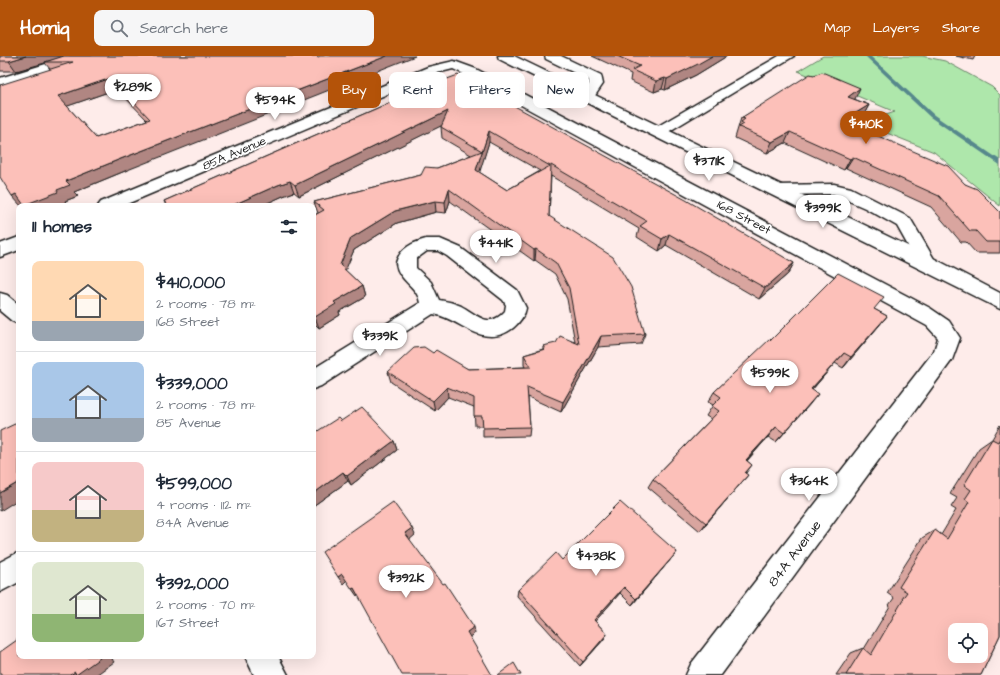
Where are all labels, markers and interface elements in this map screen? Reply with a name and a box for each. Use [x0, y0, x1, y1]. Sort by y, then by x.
search box [94, 10, 374, 46]
text: Homiq [20, 15, 70, 42]
icon: search [108, 17, 130, 39]
text: Search here [140, 18, 228, 39]
text: Map [824, 18, 851, 38]
text: Layers [873, 18, 920, 38]
text: Share [942, 18, 980, 38]
chip: Buy [328, 72, 381, 108]
chip: Rent [389, 72, 447, 108]
chip: Filters [455, 72, 525, 108]
chip: New [533, 72, 589, 108]
pin: $289K [105, 74, 161, 108]
text: $289K [114, 78, 152, 96]
pin: $594K [247, 87, 303, 121]
text: $594K [255, 91, 295, 109]
pin: $410K [838, 111, 894, 145]
text: $410K [849, 115, 883, 133]
street label: 85A Avenue [200, 132, 269, 175]
pin: $371K [681, 148, 737, 182]
text: $371K [693, 152, 725, 170]
pin: $399K [795, 195, 851, 229]
street label: 168 Street [714, 196, 774, 239]
text: $399K [805, 199, 841, 217]
text: 11 homes [32, 215, 92, 239]
icon: filters [278, 216, 300, 238]
pin: $441K [468, 230, 524, 264]
text: $441K [479, 234, 513, 252]
text: $410,000 [156, 271, 225, 295]
icon: home [64, 277, 112, 325]
text: 2 rooms · 78 m² [156, 295, 256, 313]
text: 168 Street [156, 313, 220, 331]
pin: $339K [352, 323, 408, 357]
text: $339K [362, 327, 398, 345]
pin: $599K [742, 360, 798, 394]
text: $599K [750, 364, 790, 382]
text: $339,000 [156, 372, 228, 396]
icon: home [64, 378, 112, 426]
text: 2 rooms · 78 m² [156, 396, 256, 414]
text: 85 Avenue [156, 414, 221, 432]
pin: $364K [781, 468, 837, 502]
text: $599,000 [156, 472, 232, 496]
text: $364K [790, 472, 828, 490]
icon: home [64, 478, 112, 526]
text: 4 rooms · 112 m² [156, 496, 252, 514]
text: 84A Avenue [156, 514, 229, 532]
street label: 84A Avenue [763, 516, 827, 591]
pin: $438K [568, 543, 624, 577]
text: $438K [577, 547, 616, 565]
pin: $392K [378, 565, 434, 599]
text: $392K [388, 569, 424, 587]
text: $392,000 [156, 572, 229, 596]
icon: home [64, 578, 112, 626]
text: 2 rooms · 70 m² [156, 596, 256, 614]
text: 167 Street [156, 614, 219, 632]
map controls [948, 623, 988, 663]
button: locate [948, 623, 988, 663]

